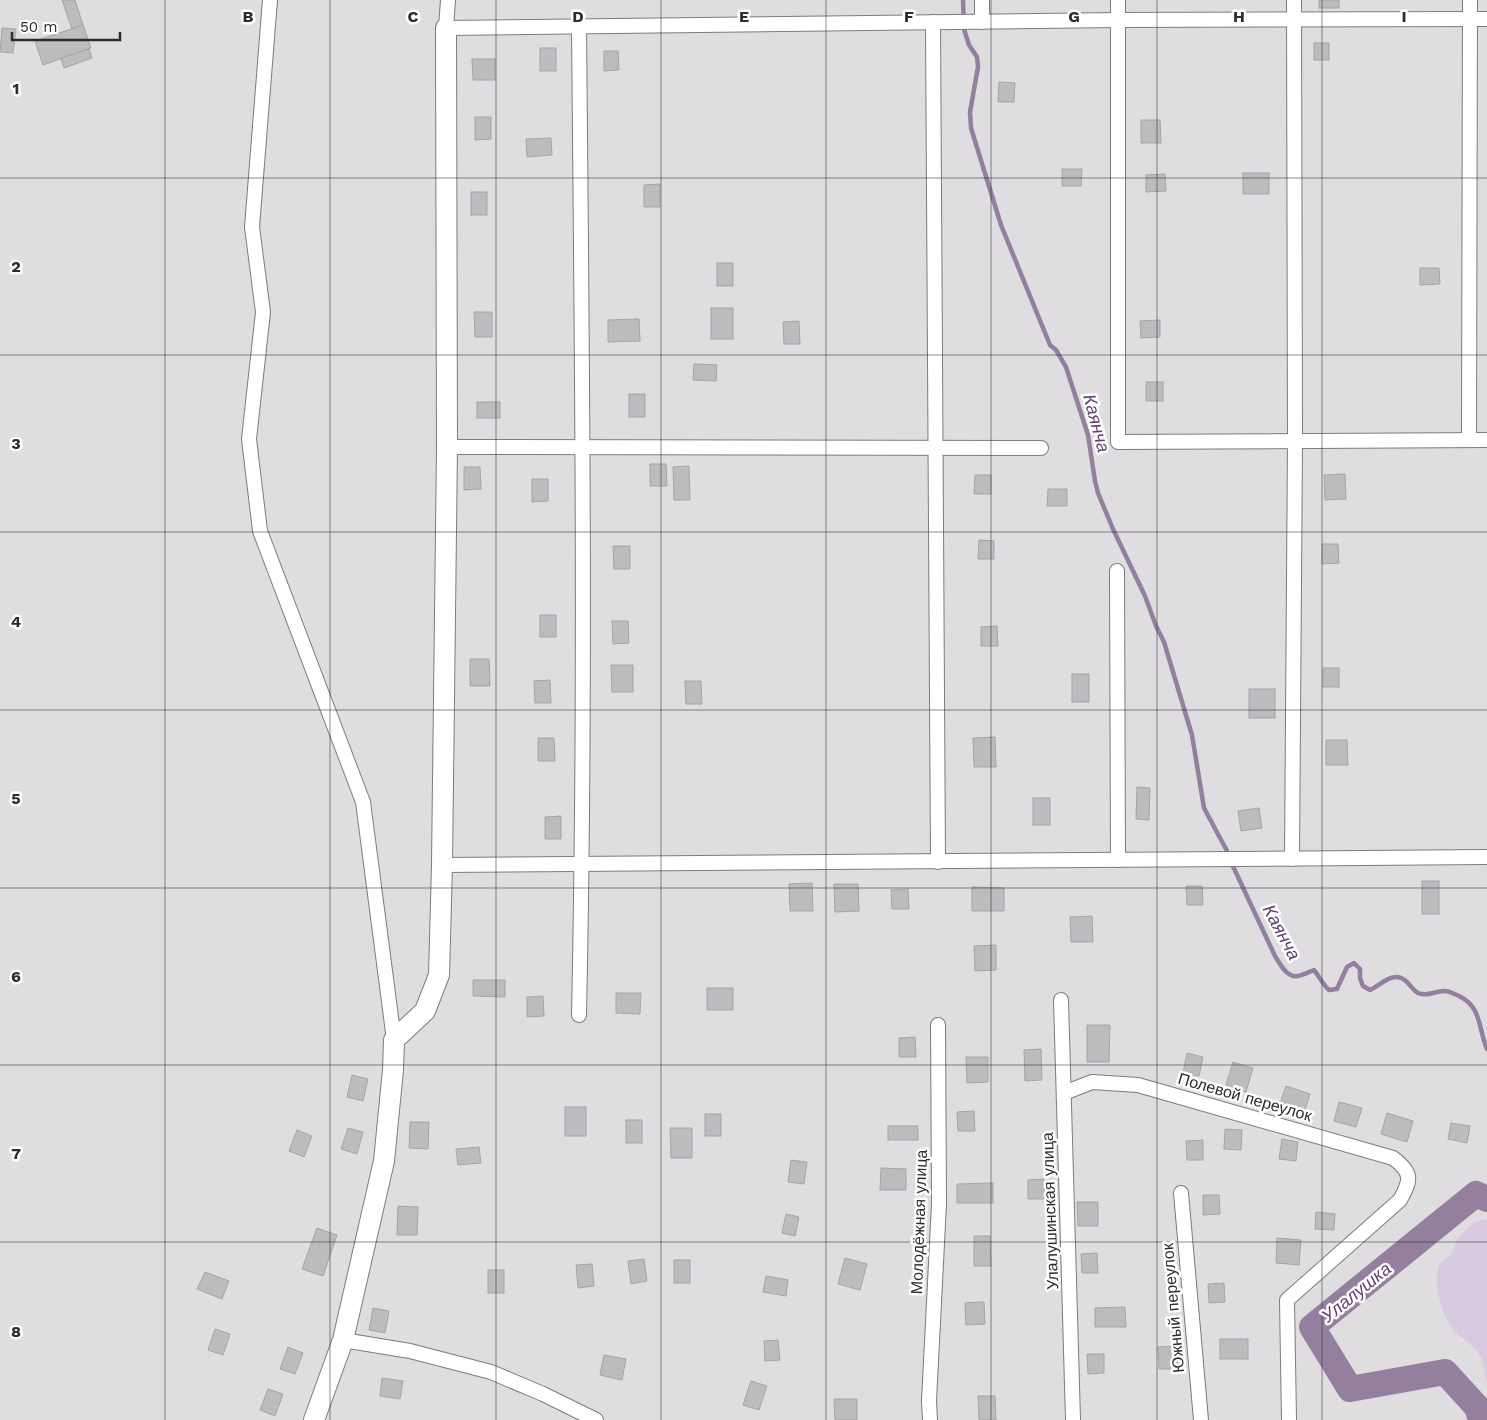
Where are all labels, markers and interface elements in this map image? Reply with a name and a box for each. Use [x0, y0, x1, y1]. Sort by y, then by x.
text: B [243, 7, 254, 26]
text: C [408, 7, 419, 26]
text: D [572, 7, 584, 26]
text: E [739, 7, 749, 26]
text: F [904, 7, 914, 26]
text: G [1068, 7, 1080, 26]
text: H [1233, 7, 1245, 26]
text: I [1401, 7, 1407, 26]
scale bar [12, 10, 120, 42]
text: 50 m [20, 18, 57, 36]
text: 1 [13, 79, 19, 98]
text: 2 [11, 257, 21, 276]
water label: Каянча [1079, 392, 1115, 454]
text: 3 [11, 434, 21, 453]
text: 4 [11, 612, 21, 631]
text: 5 [11, 789, 21, 808]
water label: Каянча [1259, 901, 1305, 963]
text: 6 [11, 967, 21, 986]
street label: Полевой переулок [1176, 1069, 1315, 1125]
street label: Улалушинская улица [1038, 1132, 1062, 1290]
text: 7 [11, 1144, 21, 1163]
street label: Молодёжная улица [907, 1149, 931, 1295]
street label: Южный переулок [1158, 1242, 1188, 1374]
water label: Улалушка [1316, 1258, 1395, 1327]
text: 8 [11, 1322, 21, 1341]

